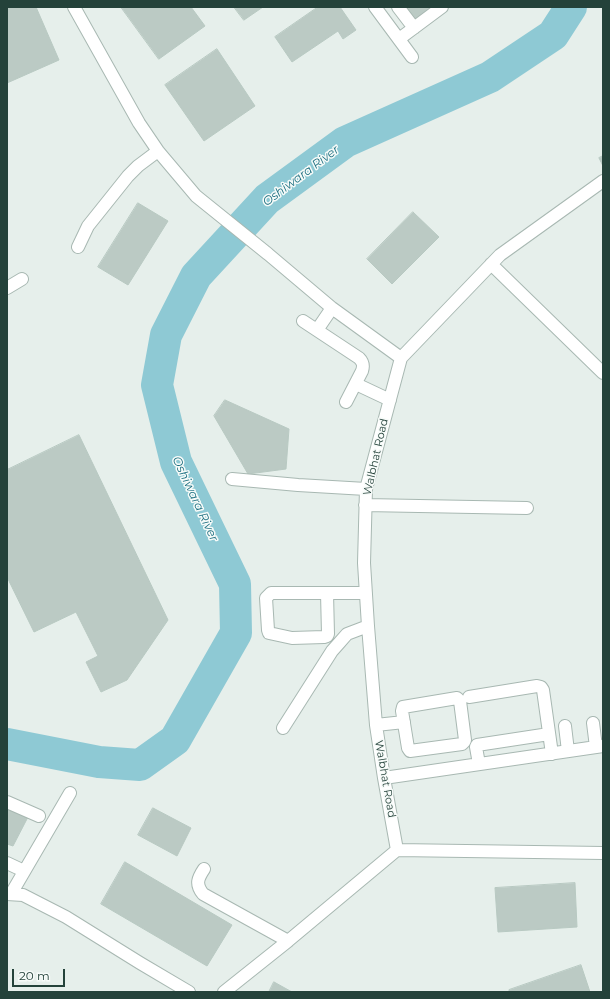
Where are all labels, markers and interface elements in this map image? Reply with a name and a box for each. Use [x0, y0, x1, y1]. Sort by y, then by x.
water label: Oshiwara River [260, 143, 342, 209]
street label: Walbhat Road [361, 417, 391, 497]
water label: Oshiwara River [169, 454, 221, 544]
street label: Walbhat Road [372, 739, 398, 819]
scale bar [14, 961, 67, 987]
text: 20 m [19, 968, 50, 983]

